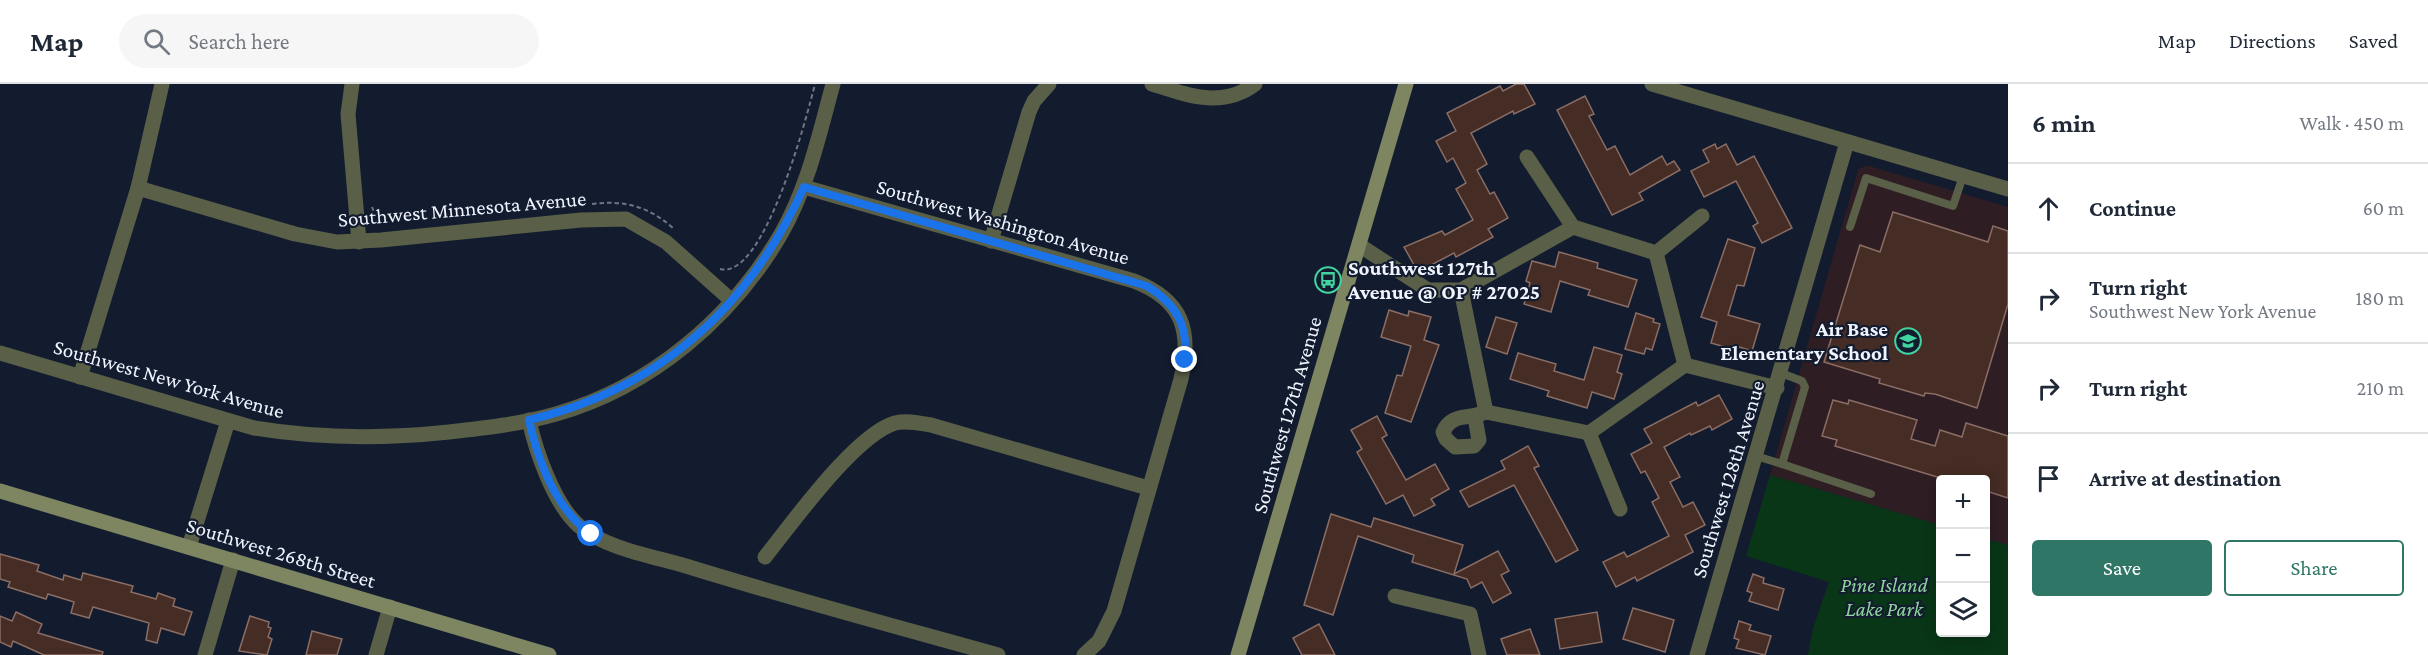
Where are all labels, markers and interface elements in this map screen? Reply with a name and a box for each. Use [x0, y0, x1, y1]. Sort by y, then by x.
search box [119, 14, 539, 68]
icon: search [140, 25, 173, 58]
text: Map [30, 26, 83, 57]
text: Search here [188, 29, 289, 54]
text: Map [2158, 29, 2196, 53]
text: Directions [2229, 29, 2316, 53]
text: Saved [2349, 29, 2398, 53]
text: 6 min [2032, 109, 2096, 138]
text: Walk · 450 m [2299, 112, 2404, 134]
street label: Southwest Washington Avenue [874, 174, 1132, 270]
street label: Southwest Minnesota Avenue [337, 186, 587, 232]
icon: ahead [2032, 192, 2065, 225]
text: Continue [2089, 196, 2176, 221]
text: 60 m [2363, 197, 2404, 219]
place label: Southwest 127th Avenue @ OP # 27025 [1347, 256, 1540, 304]
bus stop icon: Southwest 127th Avenue @ OP # 27025 [1313, 265, 1343, 295]
text: Turn right [2089, 275, 2187, 300]
icon: right [2032, 282, 2065, 315]
text: 180 m [2355, 287, 2404, 309]
text: Southwest New York Avenue [2089, 300, 2316, 322]
street label: Southwest 127th Avenue [1247, 314, 1327, 516]
place label: Air Base Elementary School [1720, 317, 1888, 365]
school or university icon: Air Base Elementary School [1893, 326, 1923, 356]
street label: Southwest New York Avenue [51, 335, 287, 423]
route end [1171, 346, 1197, 372]
icon: right [2032, 372, 2065, 405]
text: Turn right [2089, 376, 2187, 401]
street label: Southwest 128th Avenue [1686, 377, 1770, 581]
text: 210 m [2357, 377, 2404, 399]
icon: arrive [2032, 462, 2065, 495]
text: Arrive at destination [2089, 466, 2281, 491]
map controls [1936, 475, 1990, 637]
button: + [1936, 475, 1990, 529]
street label: Southwest 268th Street [184, 513, 379, 593]
route start [577, 520, 603, 546]
button: − [1936, 529, 1990, 583]
button: Save [2032, 540, 2212, 596]
button: Share [2224, 540, 2404, 596]
park label: Pine Island Lake Park [1840, 573, 1929, 621]
button: layers [1936, 583, 1990, 637]

